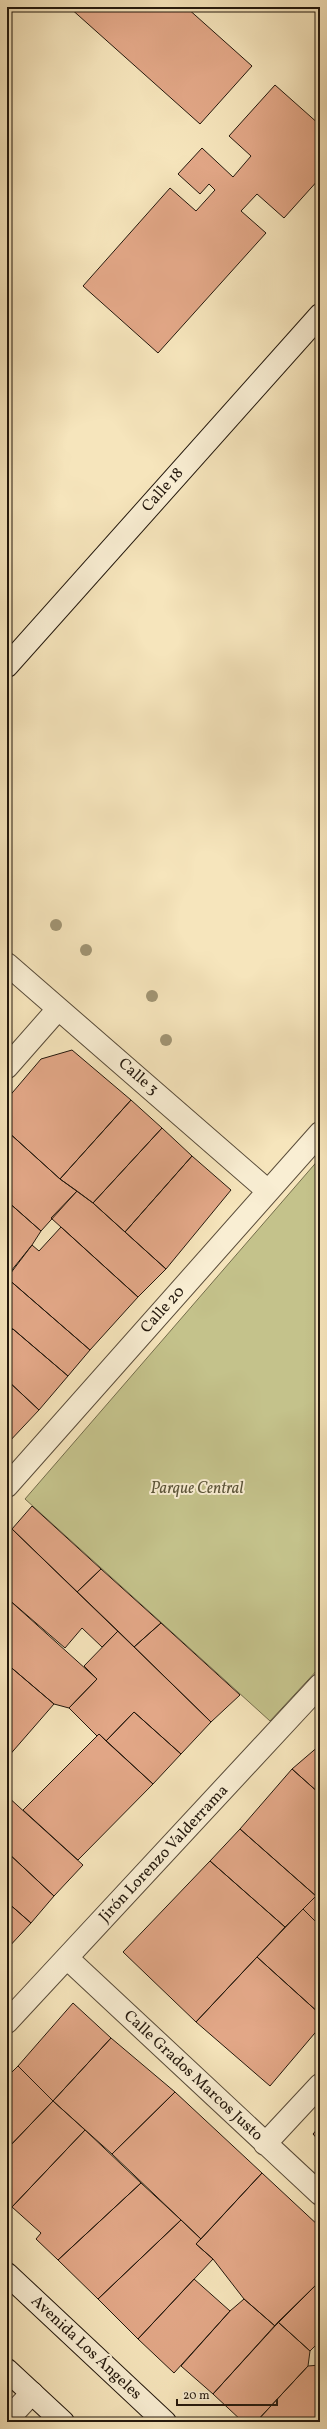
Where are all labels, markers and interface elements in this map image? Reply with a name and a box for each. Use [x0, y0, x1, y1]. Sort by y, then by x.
street label: Calle 18 [137, 463, 189, 517]
street label: Calle 3 [113, 1053, 163, 1101]
street label: Calle 20 [136, 1282, 190, 1338]
park label: Parque Central [151, 1478, 243, 1500]
street label: Jirón Lorenzo Valderrama [94, 1780, 234, 1928]
street label: Calle Grados Marcos Justo [119, 2006, 267, 2146]
street label: Avenida Los Ángeles [26, 2291, 146, 2405]
scale bar [177, 2381, 277, 2407]
text: 20 m [183, 2388, 210, 2404]

